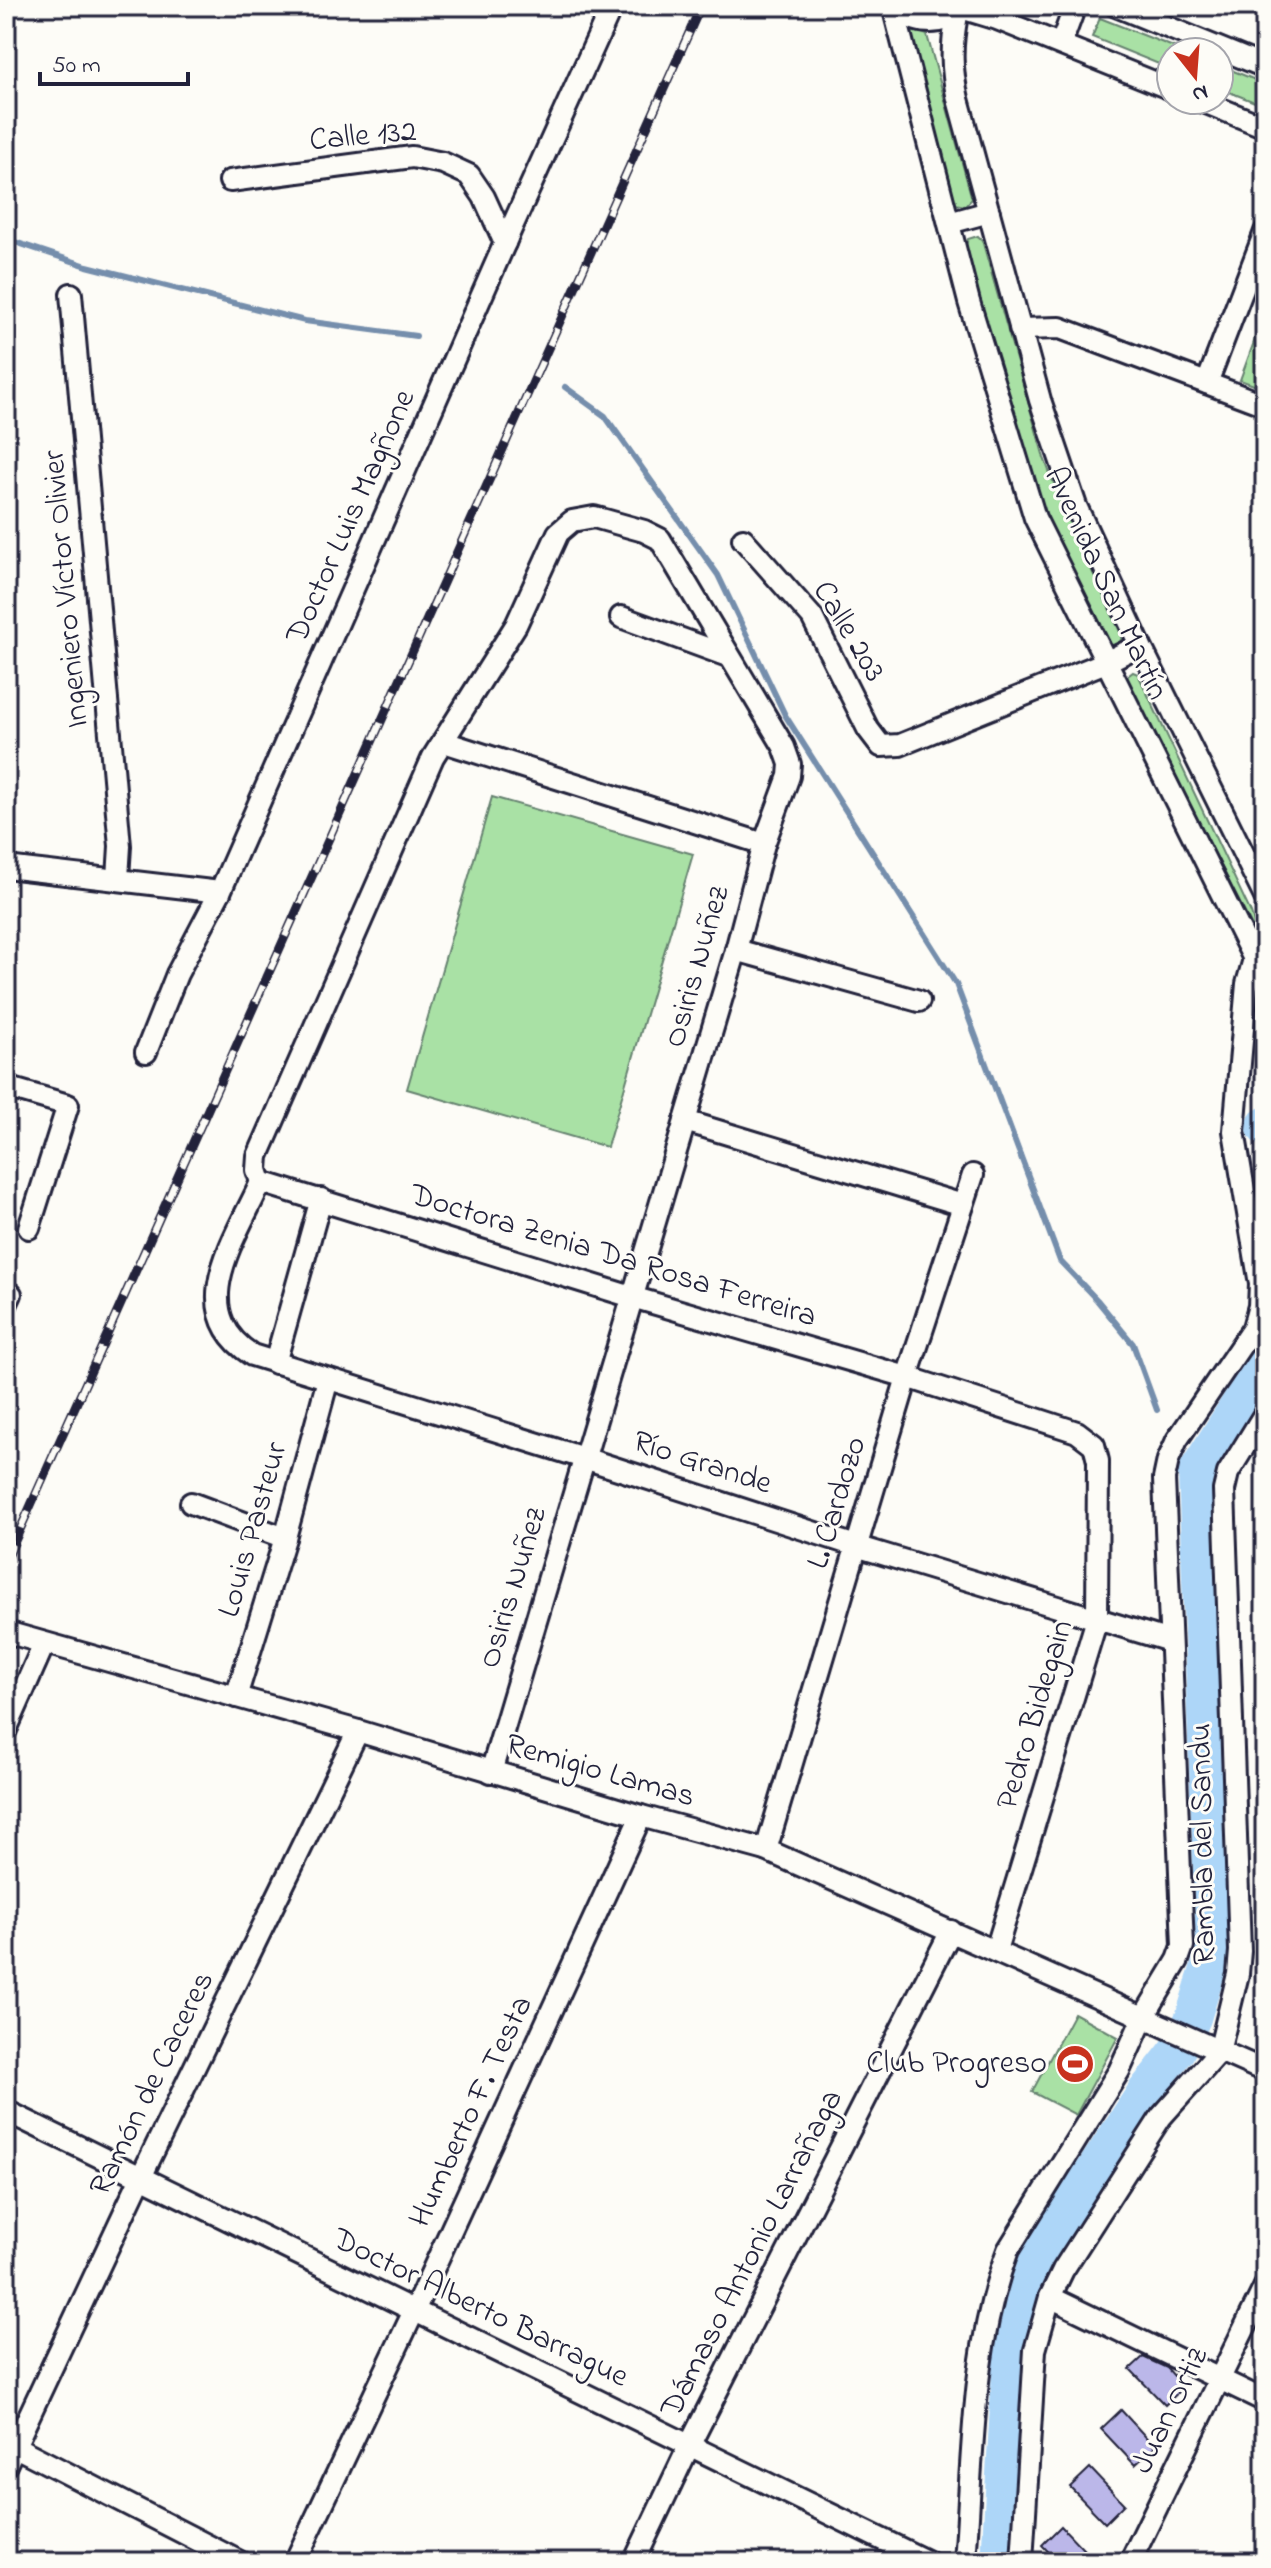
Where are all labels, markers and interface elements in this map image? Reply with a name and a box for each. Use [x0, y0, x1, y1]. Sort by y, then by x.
scale bar [40, 36, 188, 86]
north arrow [1155, 36, 1235, 116]
text: 50 m [52, 49, 101, 84]
text: N [1188, 75, 1212, 110]
street label: Calle 132 [308, 109, 419, 165]
street label: Doctor Luis Magñone [275, 382, 429, 652]
street label: Ingeniero Víctor Olivier [31, 448, 103, 730]
street label: Avenida San Martín [1030, 460, 1180, 708]
street label: Calle 203 [799, 572, 897, 692]
street label: Osiris Nuñez [652, 880, 744, 1053]
street label: Doctora Zenia Da Rosa Ferreira [403, 1172, 822, 1341]
street label: Río Grande [627, 1419, 778, 1509]
street label: L. Cardozo [796, 1431, 880, 1575]
street label: Louis Pasteur [207, 1437, 301, 1623]
street label: Osiris Nuñez [467, 1501, 561, 1674]
street label: Pedro Bidegain [985, 1614, 1087, 1816]
street label: Remigio Lamas [500, 1723, 700, 1821]
street label: Rambla del Sandu [1178, 1723, 1230, 1965]
street label: Ramón de Caceres [78, 1964, 228, 2204]
street label: Humberto F. Testa [398, 1989, 546, 2235]
place label: Club Progreso [866, 2041, 1047, 2088]
sports icon: Club Progreso [1054, 2043, 1096, 2085]
street label: Dámaso Antonio Larrañaga [649, 2082, 856, 2427]
street label: Doctor Alberto Barrague [323, 2216, 637, 2401]
street label: Juan Ortiz [1120, 2339, 1222, 2482]

